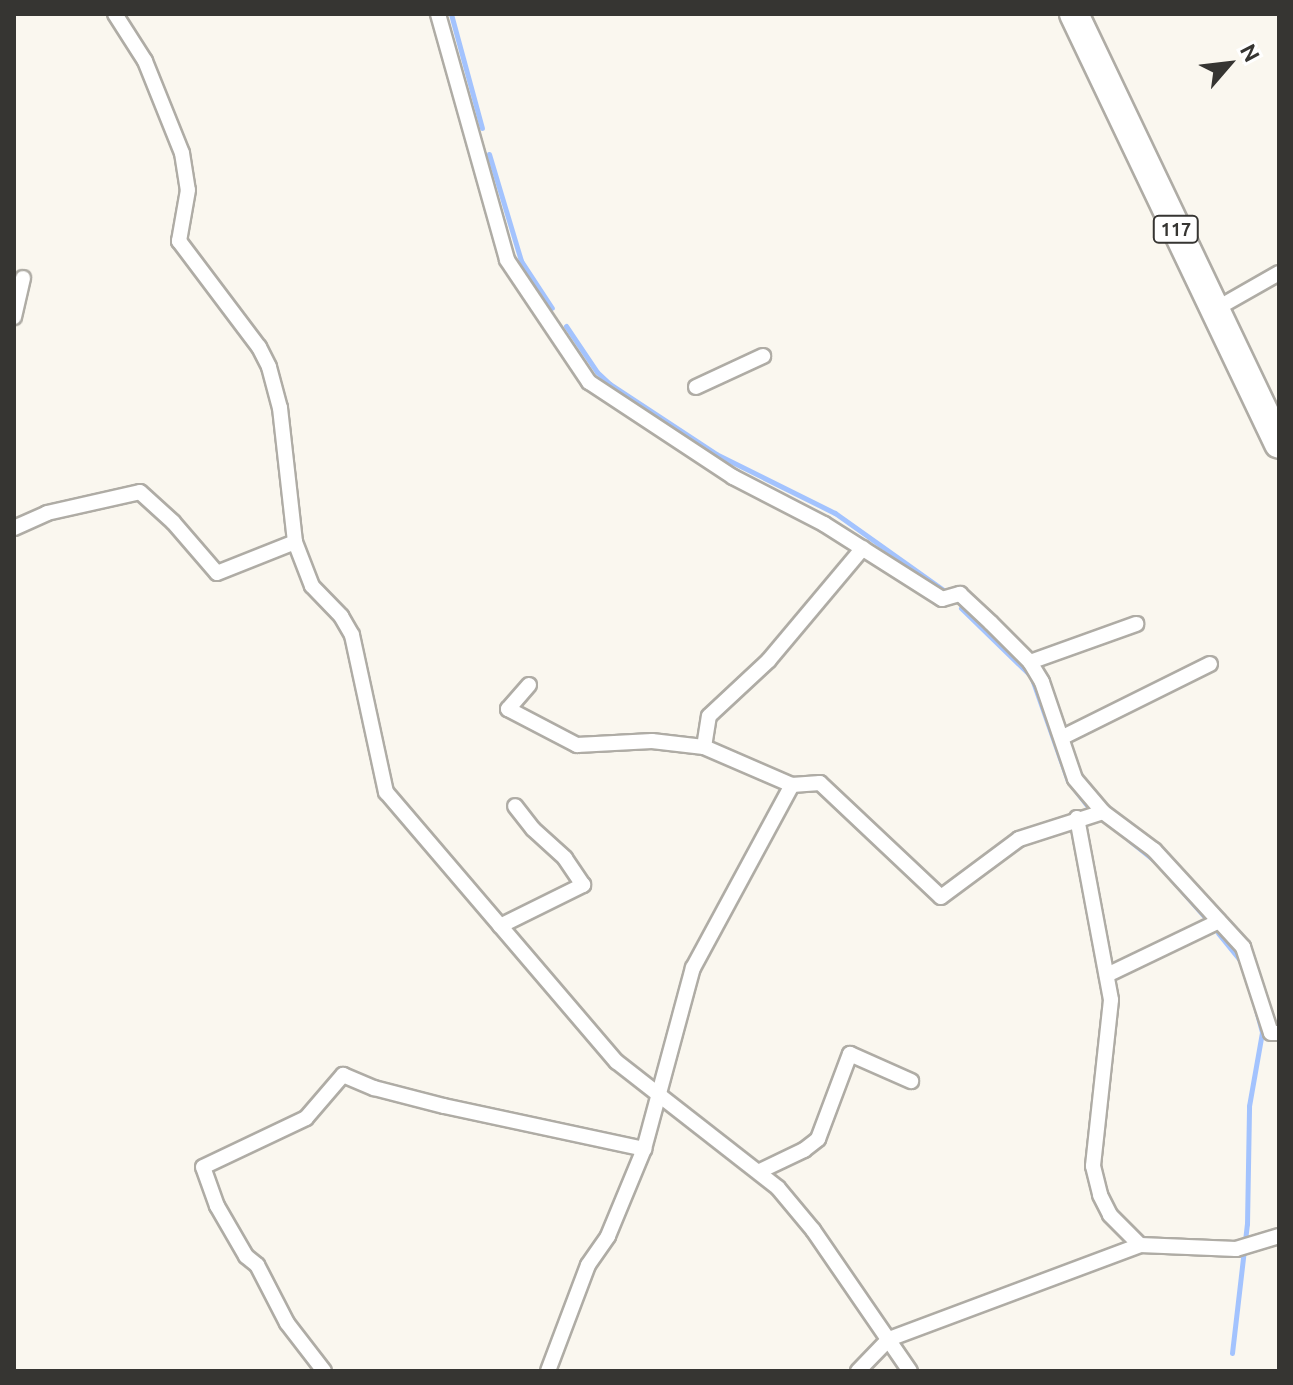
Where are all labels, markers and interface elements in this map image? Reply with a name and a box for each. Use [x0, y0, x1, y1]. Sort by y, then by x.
north arrow [1189, 24, 1269, 104]
text: N [1236, 39, 1266, 66]
road number: 117 [1152, 215, 1200, 243]

